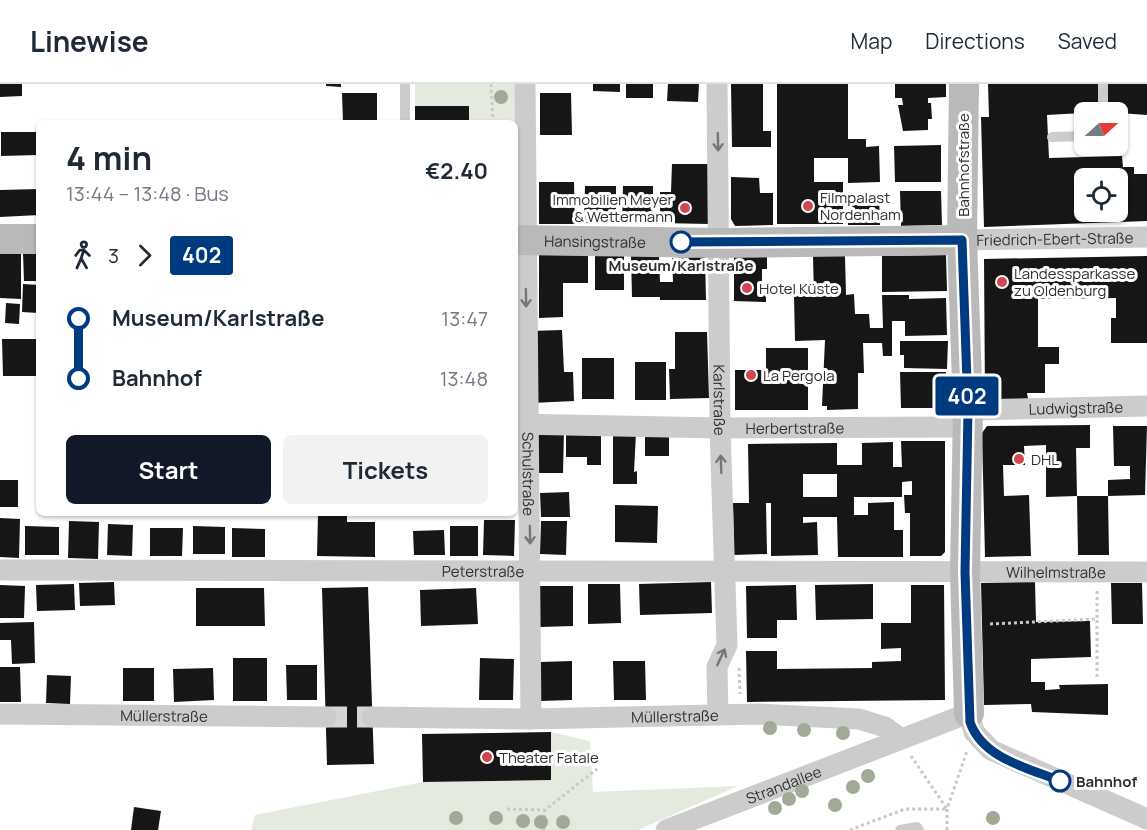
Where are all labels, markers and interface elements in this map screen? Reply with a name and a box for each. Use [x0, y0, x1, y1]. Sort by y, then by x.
text: Linewise [30, 22, 149, 60]
text: Map [851, 27, 892, 55]
text: Directions [925, 27, 1025, 55]
text: Saved [1058, 27, 1117, 55]
north arrow [1074, 102, 1128, 156]
map controls [1074, 102, 1128, 222]
street label: Bahnhofstraße [953, 113, 974, 217]
one-way arrow [712, 132, 724, 152]
text: 4 min [66, 135, 152, 180]
text: €2.40 [425, 156, 488, 186]
button: locate [1074, 168, 1128, 222]
text: 13:44 – 13:48 · Bus [66, 180, 229, 207]
place label: Filmpalast Nordenham [820, 187, 901, 225]
place label: Immobilien Meyer & Wettermann [552, 189, 674, 227]
marker: Filmpalast Nordenham [801, 199, 815, 213]
marker: Immobilien Meyer & Wettermann [678, 201, 692, 215]
street label: Friedrich-Ebert-Straße [976, 227, 1134, 250]
street label: Hansingstraße [544, 230, 646, 252]
marker: Museum/Karlstraße [670, 231, 692, 253]
icon: walk [66, 239, 99, 272]
icon: forward [128, 239, 161, 272]
text: 402 [182, 241, 221, 269]
text: 3 [108, 242, 119, 269]
place label: Museum/Karlstraße [609, 255, 753, 276]
place label: Landessparkasse zu Oldenburg [1014, 263, 1135, 301]
marker: Landessparkasse zu Oldenburg [995, 275, 1009, 289]
place label: Hotel Küste [759, 278, 839, 299]
marker: Hotel Küste [740, 281, 754, 295]
one-way arrow [521, 288, 532, 308]
text: Museum/Karlstraße [112, 303, 324, 333]
text: 13:47 [441, 305, 488, 332]
text: Bahnhof [112, 363, 202, 393]
street label: Karlstraße [709, 364, 731, 436]
text: 13:48 [440, 365, 488, 392]
place label: La Pergola [763, 365, 834, 386]
marker: La Pergola [744, 368, 758, 382]
line badge: 402 [932, 376, 1002, 416]
text: 402 [947, 382, 987, 410]
street label: Ludwigstraße [1028, 396, 1124, 419]
street label: Herbertstraße [746, 417, 845, 438]
street label: Schulstraße [518, 432, 540, 516]
button: Start [66, 435, 271, 504]
button: Tickets [283, 435, 488, 504]
place label: DHL [1031, 449, 1059, 470]
marker: DHL [1012, 452, 1026, 466]
one-way arrow [716, 454, 727, 474]
one-way arrow [524, 525, 536, 545]
street label: Peterstraße [442, 560, 524, 581]
street label: Wilhelmstraße [1006, 561, 1106, 582]
one-way arrow [716, 649, 728, 667]
street label: Müllerstraße [631, 704, 719, 727]
street label: Müllerstraße [120, 705, 208, 726]
place label: Theater Fatale [499, 747, 599, 768]
marker: Theater Fatale [480, 750, 494, 764]
street label: Strandallee [743, 760, 825, 809]
marker: Bahnhof [1049, 770, 1071, 792]
place label: Bahnhof [1076, 771, 1138, 792]

